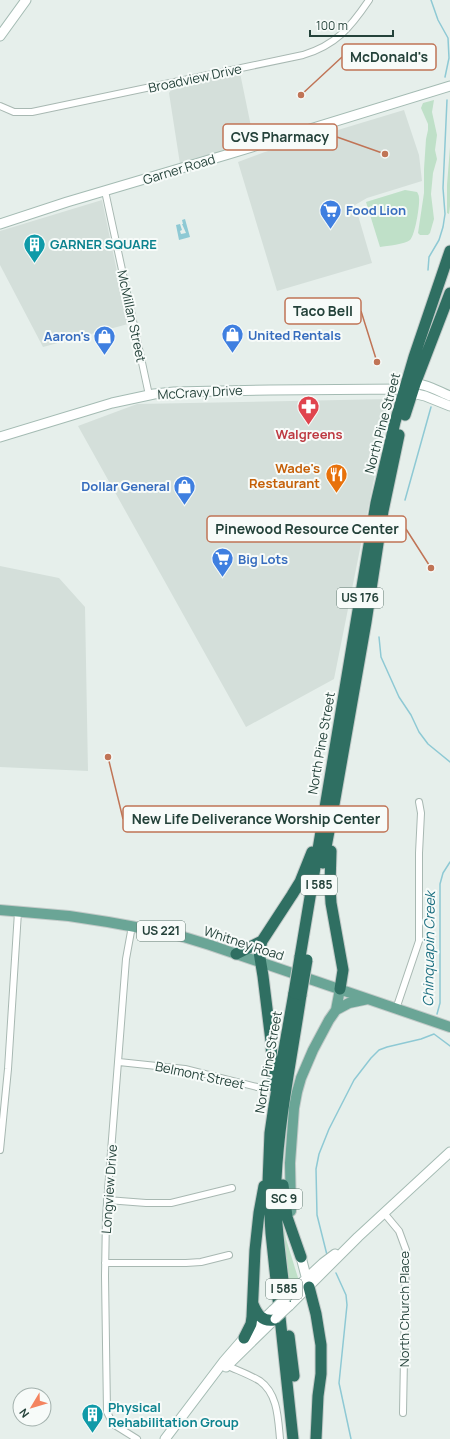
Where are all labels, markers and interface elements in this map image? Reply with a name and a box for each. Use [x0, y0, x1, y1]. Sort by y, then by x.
scale bar [310, 12, 393, 38]
text: 100 m [316, 17, 348, 34]
callout: McDonald's [342, 44, 436, 70]
text: McDonald's [350, 47, 428, 66]
street label: Broadview Drive [147, 59, 244, 97]
callout: CVS Pharmacy [223, 124, 337, 150]
text: CVS Pharmacy [231, 127, 329, 146]
street label: Garner Road [141, 150, 217, 188]
supermarket icon: Food Lion [317, 197, 343, 230]
place label: Food Lion [346, 201, 406, 219]
building icon: GARNER SQUARE [22, 231, 48, 264]
place label: GARNER SQUARE [50, 235, 157, 253]
street label: McMillan Street [113, 268, 151, 364]
callout: Taco Bell [285, 298, 361, 324]
text: Taco Bell [293, 301, 353, 320]
shop icon: United Rentals [220, 322, 246, 355]
shop icon: Aaron's [92, 323, 118, 356]
place label: United Rentals [248, 326, 341, 344]
place label: Aaron's [44, 327, 90, 345]
street label: North Pine Street [360, 371, 404, 475]
street label: McCravy Drive [157, 381, 243, 403]
pharmacy icon: Walgreens [296, 393, 322, 426]
place label: Walgreens [276, 425, 342, 443]
place label: Wade's Restaurant [249, 459, 320, 492]
restaurant icon: Wade's Restaurant [323, 462, 349, 495]
shop icon: Dollar General [172, 473, 198, 506]
place label: Dollar General [81, 477, 170, 495]
callout: Pinewood Resource Center [207, 516, 406, 542]
text: Pinewood Resource Center [215, 519, 399, 538]
supermarket icon: Big Lots [210, 546, 236, 579]
place label: Big Lots [238, 550, 288, 568]
road number: US 176 [337, 588, 383, 608]
street label: North Pine Street [303, 690, 339, 796]
callout: New Life Deliverance Worship Center [123, 806, 388, 832]
text: New Life Deliverance Worship Center [132, 809, 381, 828]
road number: I 585 [301, 875, 337, 895]
water label: Chinquapin Creek [418, 889, 439, 1007]
road number: US 221 [137, 921, 185, 941]
street label: Whitney Road [201, 922, 287, 964]
street label: North Pine Street [250, 1009, 286, 1115]
street label: Belmont Street [154, 1057, 246, 1093]
street label: Longview Drive [97, 1143, 121, 1234]
road number: SC 9 [266, 1189, 302, 1209]
street label: North Church Place [395, 1250, 413, 1367]
road number: I 585 [266, 1279, 302, 1299]
north arrow [12, 1387, 52, 1427]
place label: Physical Rehabilitation Group [108, 1398, 239, 1431]
building icon: Physical Rehabilitation Group [80, 1401, 106, 1434]
text: N [15, 1406, 32, 1421]

